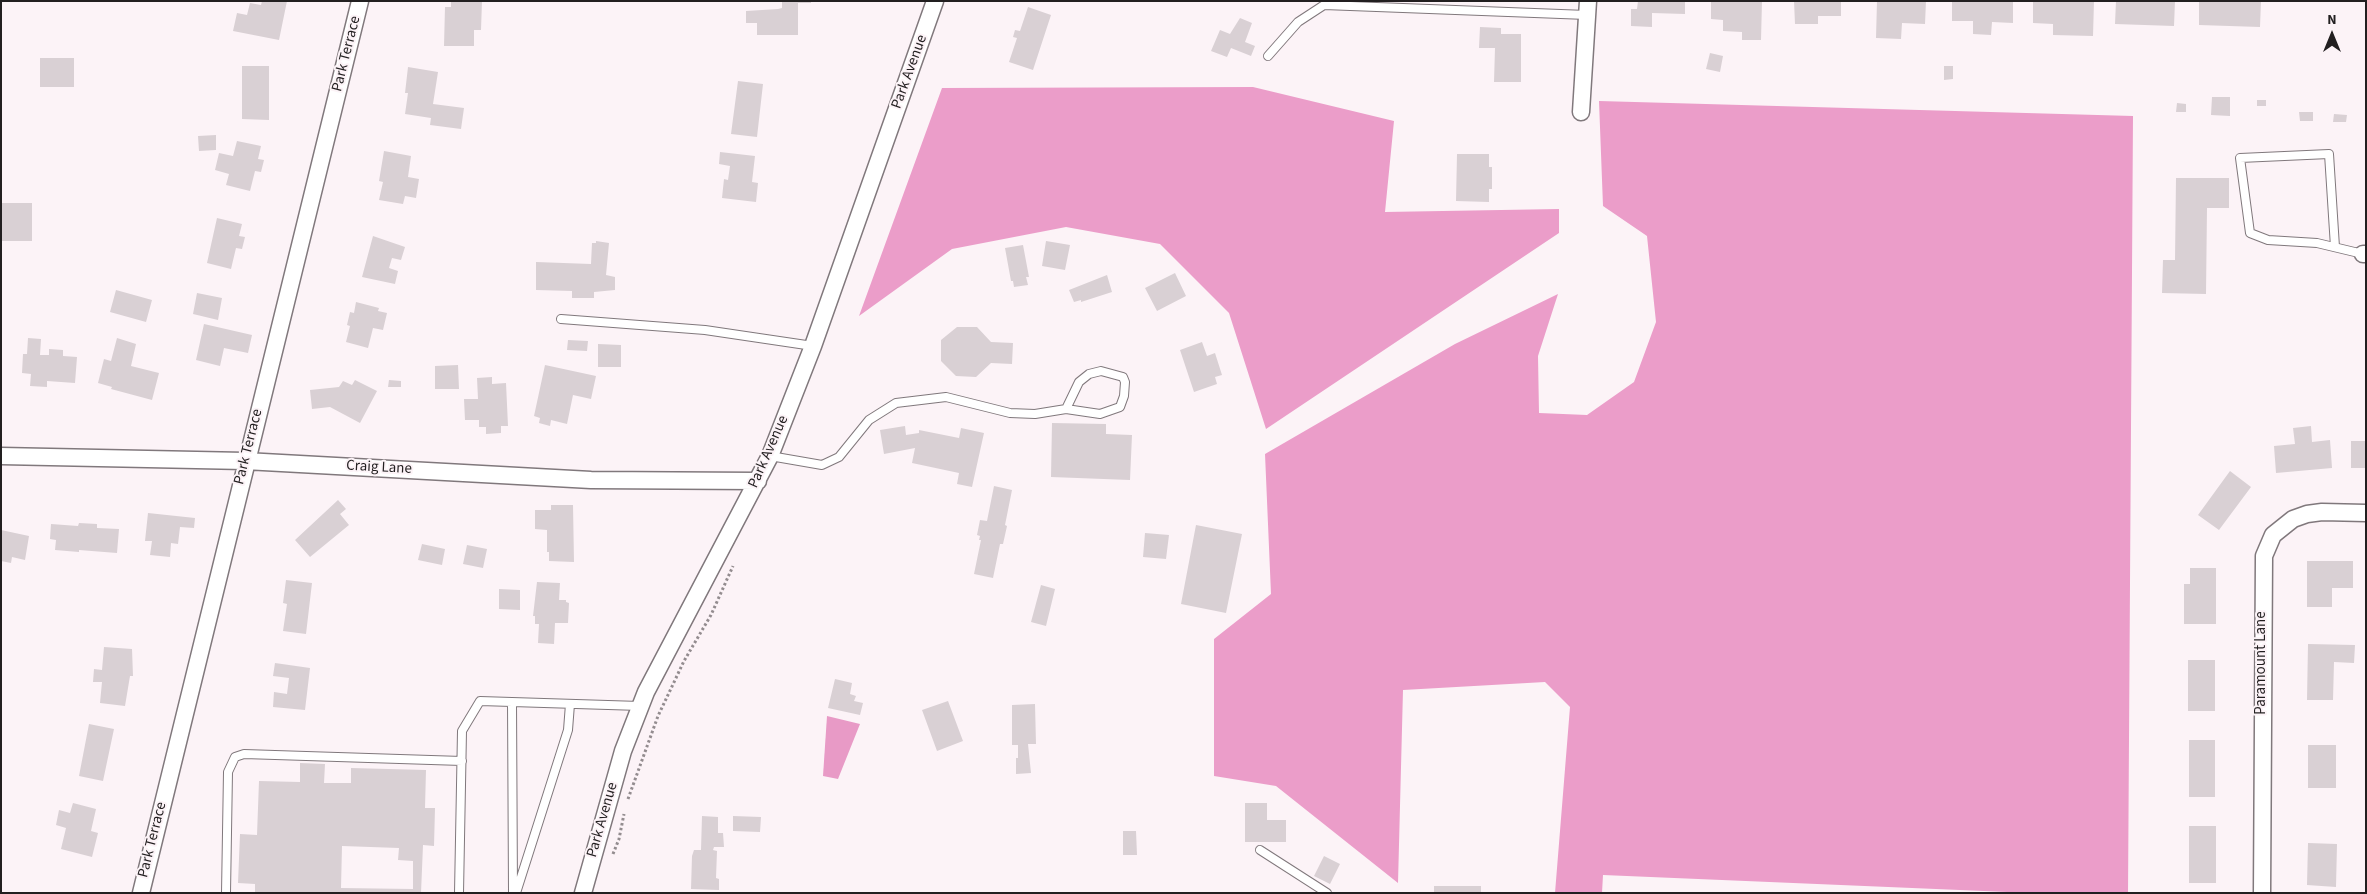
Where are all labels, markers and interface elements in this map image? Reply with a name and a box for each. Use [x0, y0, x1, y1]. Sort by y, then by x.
north arrow [2307, 10, 2357, 60]
text: N [2327, 10, 2337, 30]
street label: Park Terrace [329, 14, 365, 94]
street label: Park Avenue [888, 33, 932, 111]
street label: Park Terrace [231, 407, 267, 487]
street label: Park Avenue [745, 413, 793, 491]
street label: Craig Lane [346, 457, 412, 479]
street label: Paramount Lane [2253, 611, 2271, 715]
street label: Park Avenue [584, 780, 622, 860]
street label: Park Terrace [135, 800, 171, 880]

